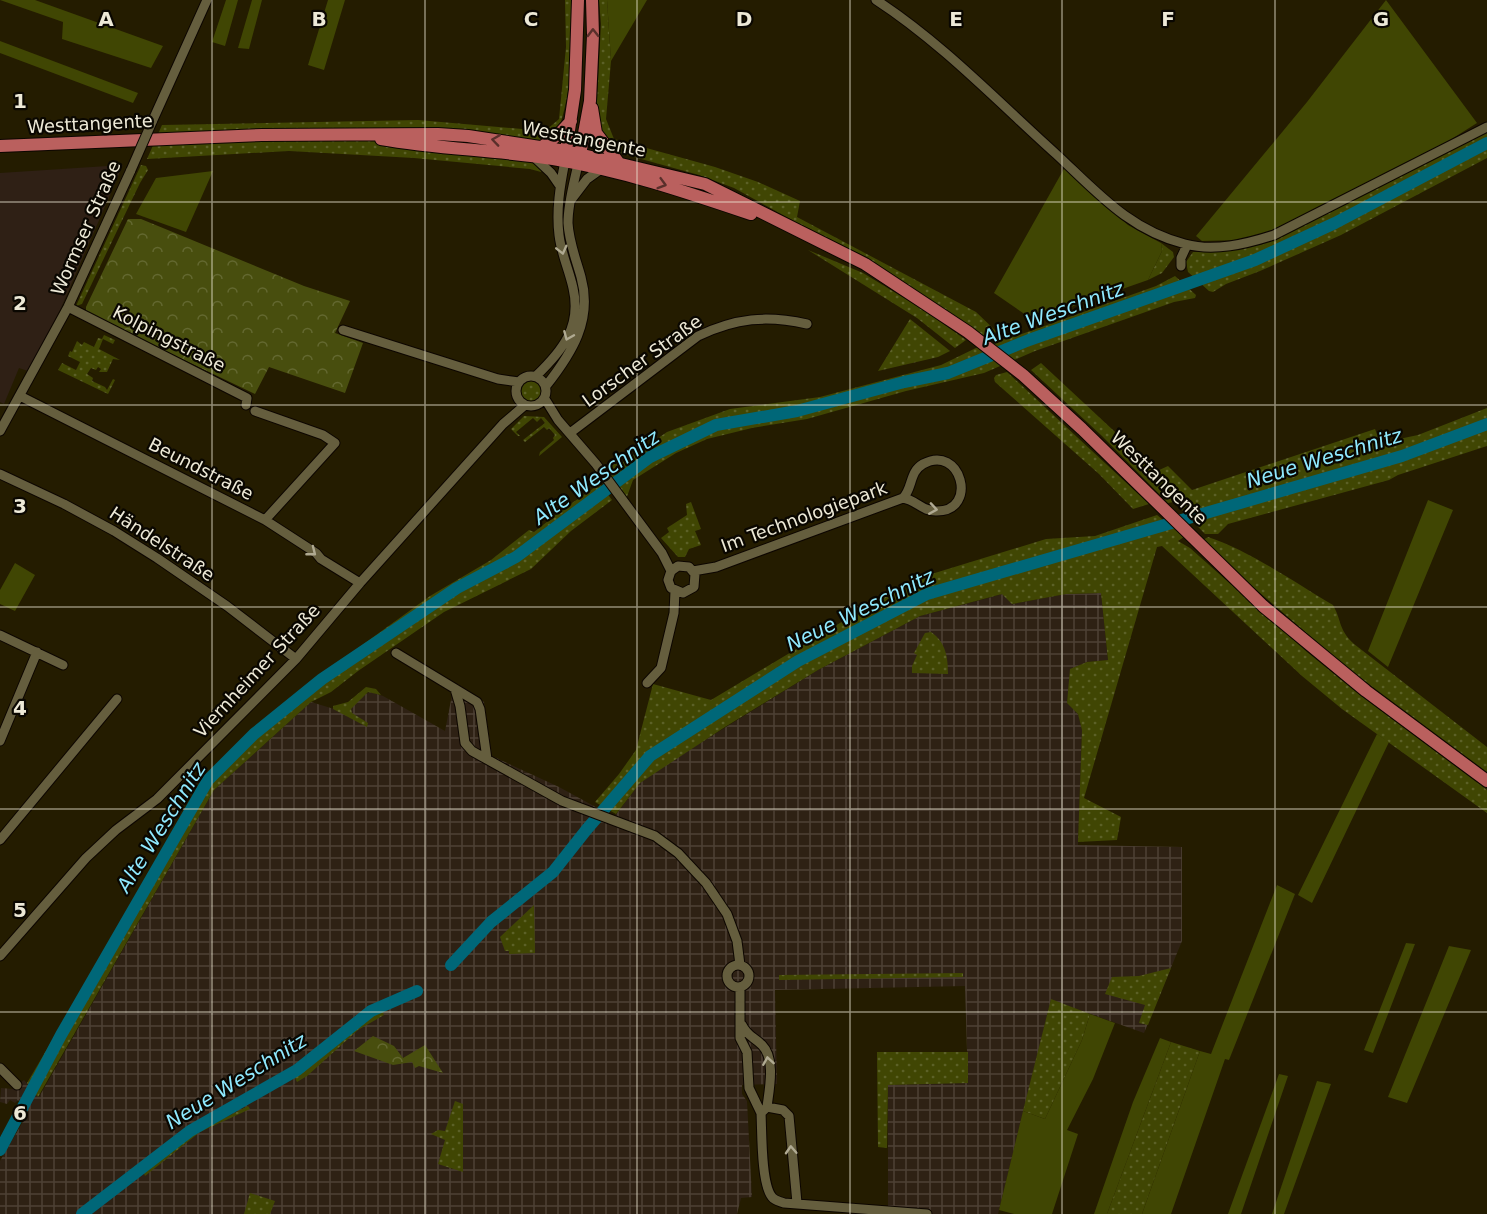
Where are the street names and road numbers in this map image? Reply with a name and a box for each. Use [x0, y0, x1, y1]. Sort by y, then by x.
street label: Westtangente [27, 110, 153, 137]
street label: Westtangente [520, 116, 648, 161]
street label: Wormser Straße [46, 157, 125, 298]
street label: Kolpingstraße [109, 301, 229, 376]
street label: Lorscher Straße [578, 310, 705, 411]
street label: Westtangente [1107, 426, 1212, 529]
street label: Beundstraße [145, 433, 257, 504]
street label: Im Technologiepark [718, 477, 890, 556]
street label: Händelstraße [106, 502, 219, 585]
street label: Viernheimer Straße [189, 599, 324, 742]

